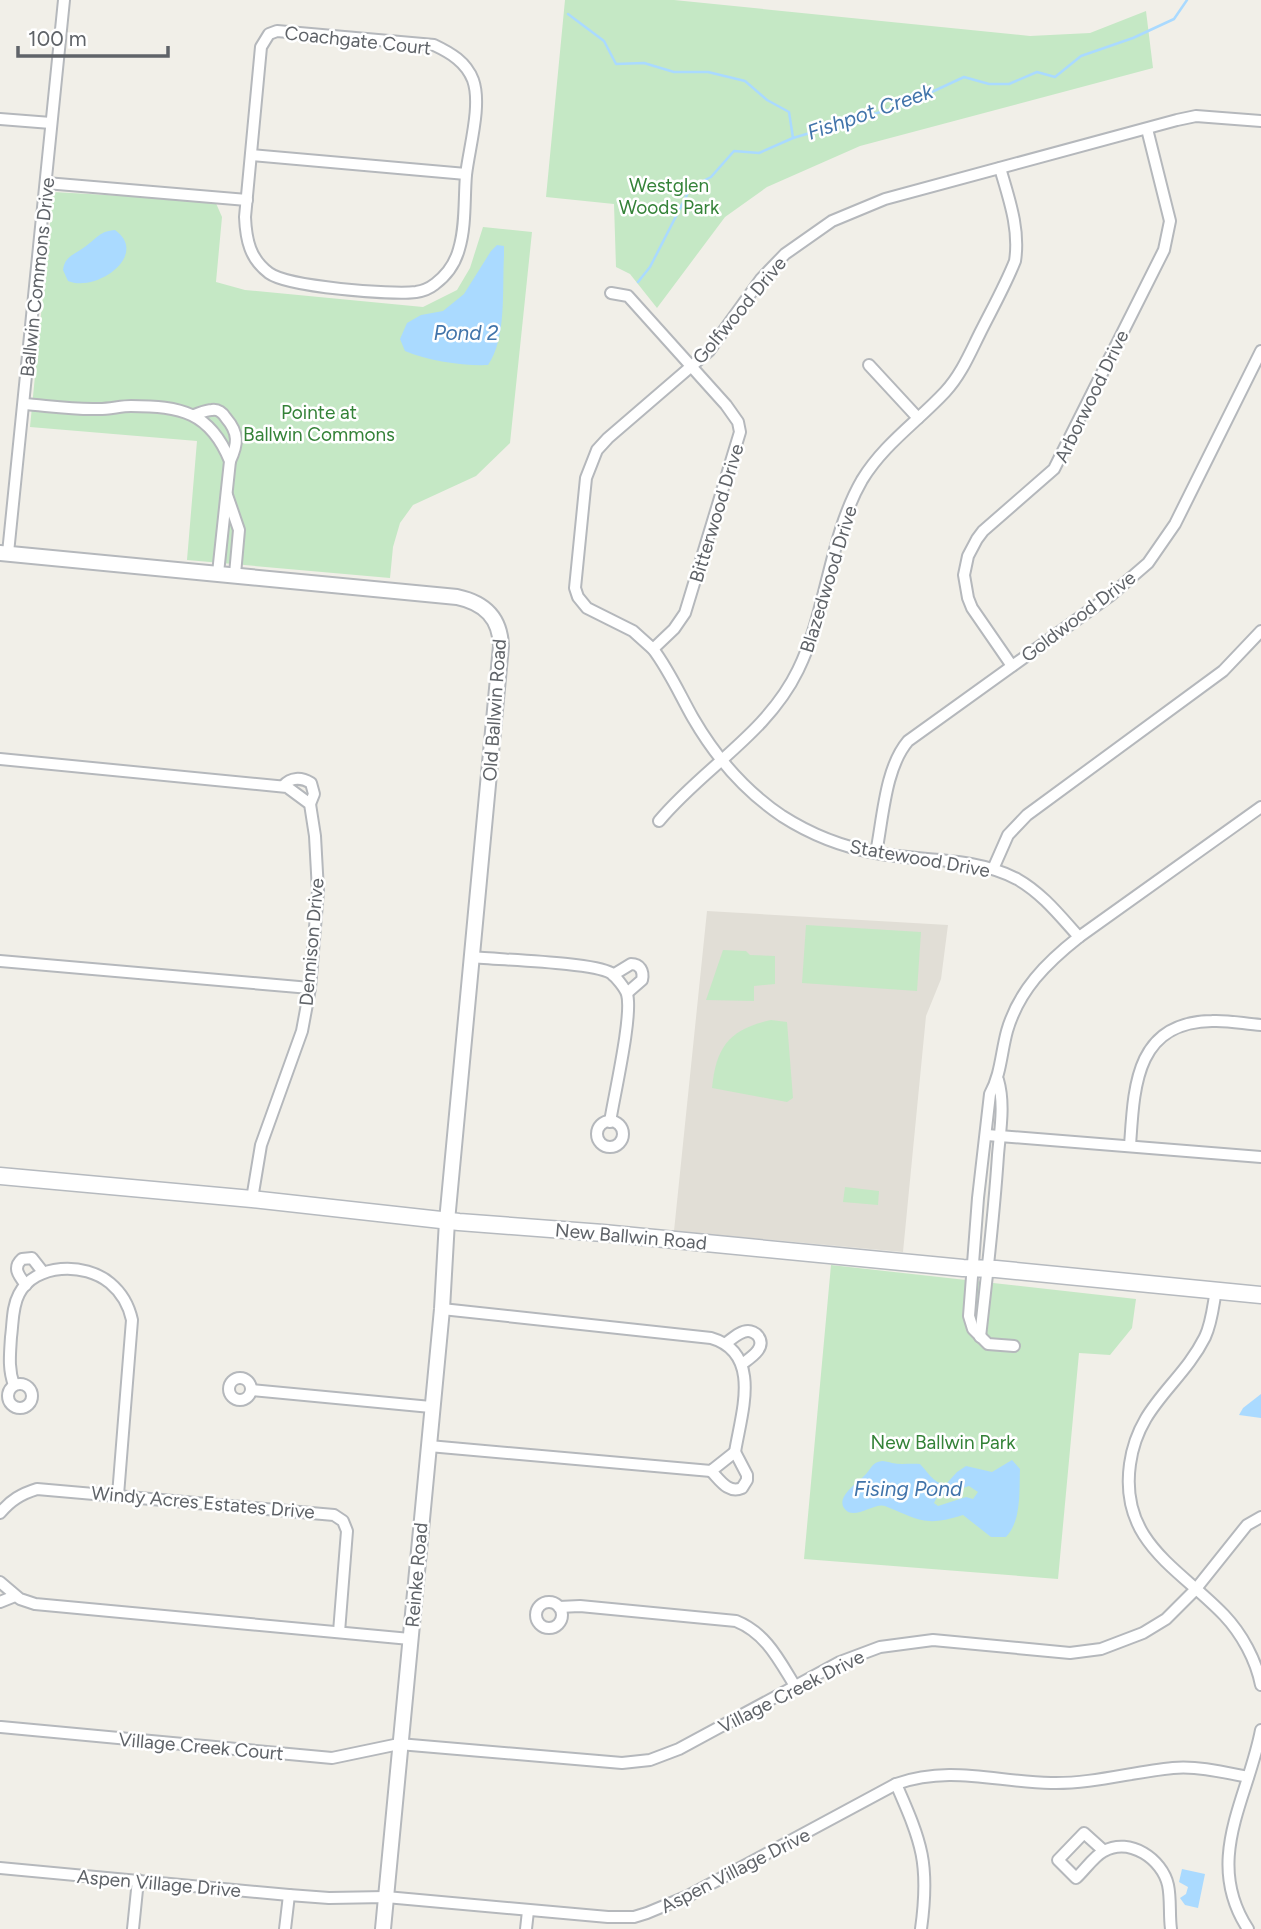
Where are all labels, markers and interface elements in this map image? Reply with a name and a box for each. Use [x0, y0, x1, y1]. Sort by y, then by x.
scale bar [18, 14, 168, 58]
street label: Coachgate Court [284, 21, 432, 60]
text: 100 m [28, 26, 87, 51]
water label: Fishpot Creek [804, 78, 937, 145]
park label: Westglen Woods Park [619, 174, 720, 219]
street label: Ballwin Commons Drive [16, 176, 59, 378]
street label: Golfwood Drive [688, 252, 791, 369]
water label: Pond 2 [433, 320, 499, 345]
street label: Arborwood Drive [1049, 326, 1133, 466]
park label: Pointe at Ballwin Commons [243, 401, 395, 446]
street label: Bitterwood Drive [684, 441, 748, 585]
street label: Blazedwood Drive [795, 503, 862, 656]
street label: Goldwood Drive [1017, 566, 1140, 667]
street label: Old Ballwin Road [478, 638, 511, 782]
street label: Statewood Drive [848, 835, 992, 882]
street label: Dennison Drive [294, 877, 329, 1007]
street label: New Ballwin Road [554, 1218, 708, 1255]
park label: New Ballwin Park [871, 1431, 1016, 1454]
water label: Fising Pond [854, 1476, 963, 1501]
street label: Windy Acres Estates Drive [90, 1481, 316, 1524]
street label: Reinke Road [400, 1522, 433, 1628]
street label: Village Creek Drive [714, 1645, 868, 1738]
street label: Village Creek Court [117, 1728, 284, 1765]
street label: Aspen Village Drive [657, 1823, 814, 1918]
street label: Aspen Village Drive [76, 1865, 242, 1902]

